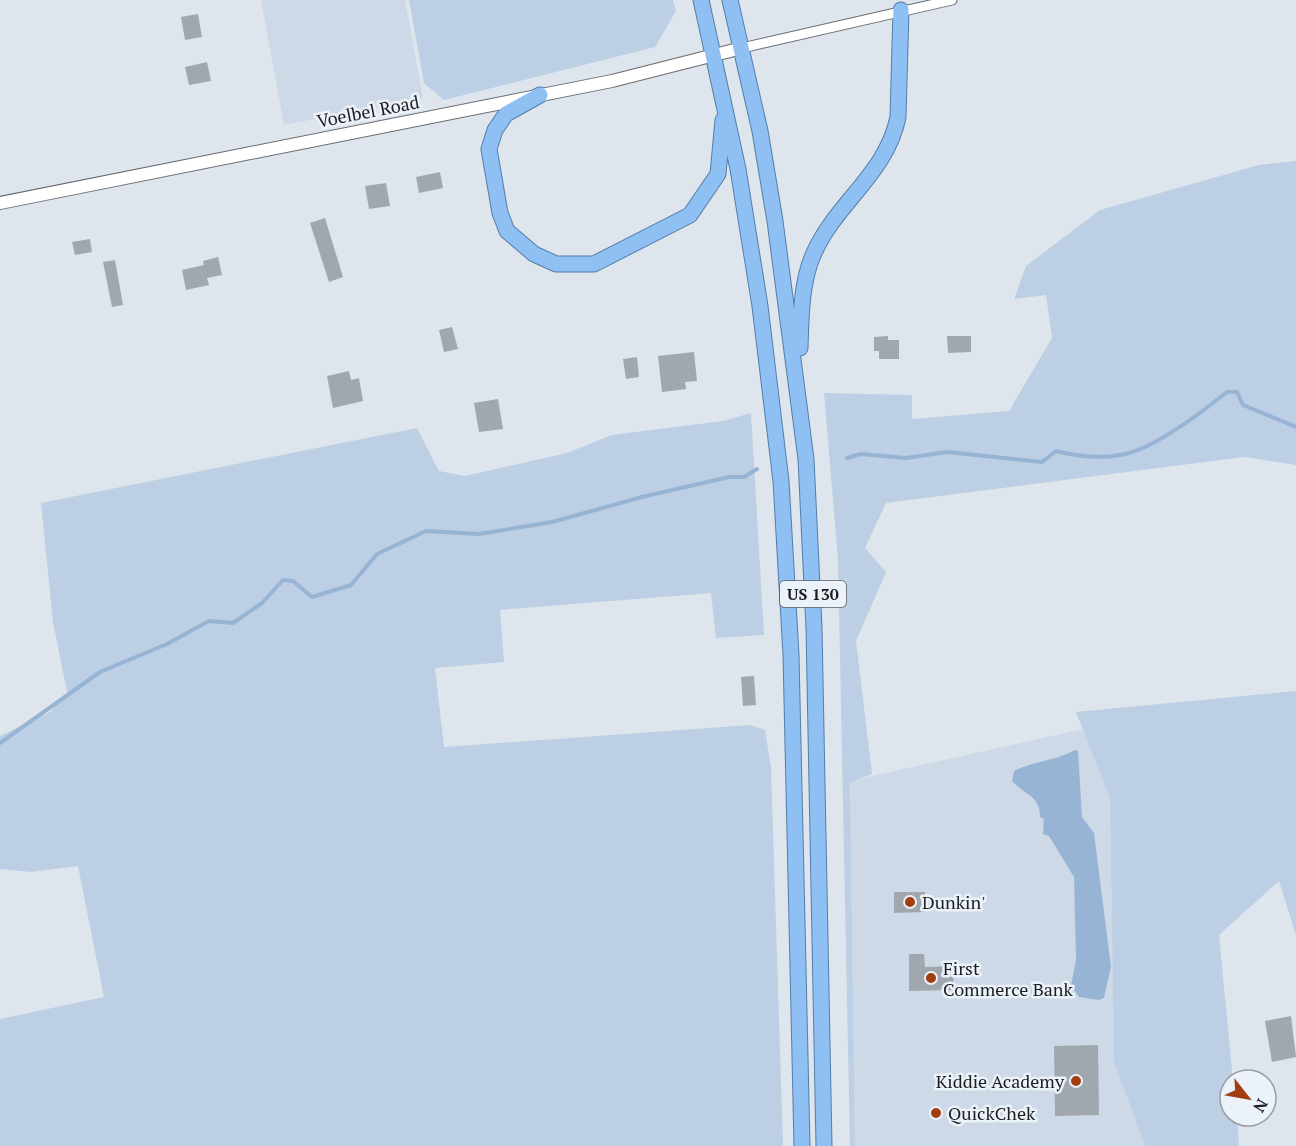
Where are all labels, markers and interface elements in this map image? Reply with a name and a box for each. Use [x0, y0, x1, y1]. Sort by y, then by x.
street label: Voelbel Road [315, 89, 421, 133]
road number: US 130 [780, 581, 846, 607]
place label: Dunkin' [922, 890, 985, 914]
marker: Dunkin' [903, 895, 917, 909]
place label: First Commerce Bank [943, 956, 1073, 1001]
marker: First Commerce Bank [924, 971, 938, 985]
north arrow [1218, 1068, 1278, 1128]
place label: Kiddie Academy [936, 1069, 1065, 1093]
marker: Kiddie Academy [1069, 1074, 1083, 1088]
text: N [1248, 1095, 1273, 1117]
place label: QuickChek [948, 1101, 1036, 1125]
marker: QuickChek [929, 1106, 943, 1120]

